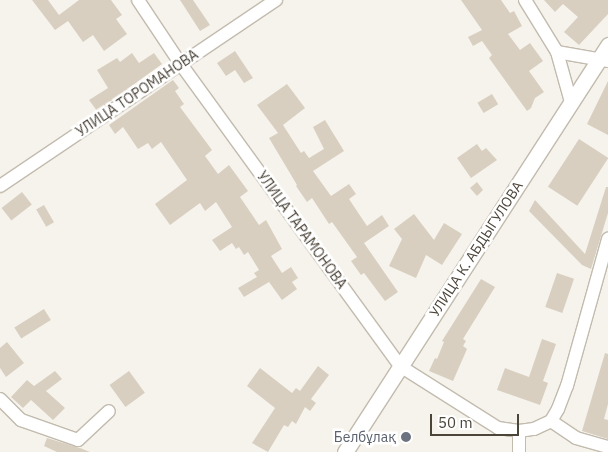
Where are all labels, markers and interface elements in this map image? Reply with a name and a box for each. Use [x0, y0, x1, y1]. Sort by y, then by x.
street label: УЛИЦА ТОРОМАНОВА [73, 46, 201, 140]
street label: УЛИЦА ТАРАМОНОВА [254, 168, 350, 292]
street label: УЛИЦА К. АБДЫГУЛОВА [426, 178, 526, 320]
scale bar [433, 404, 522, 436]
text: 50 m [438, 413, 473, 432]
place label: Белбұлақ [334, 429, 396, 445]
marker: Белбұлақ [400, 431, 412, 443]

